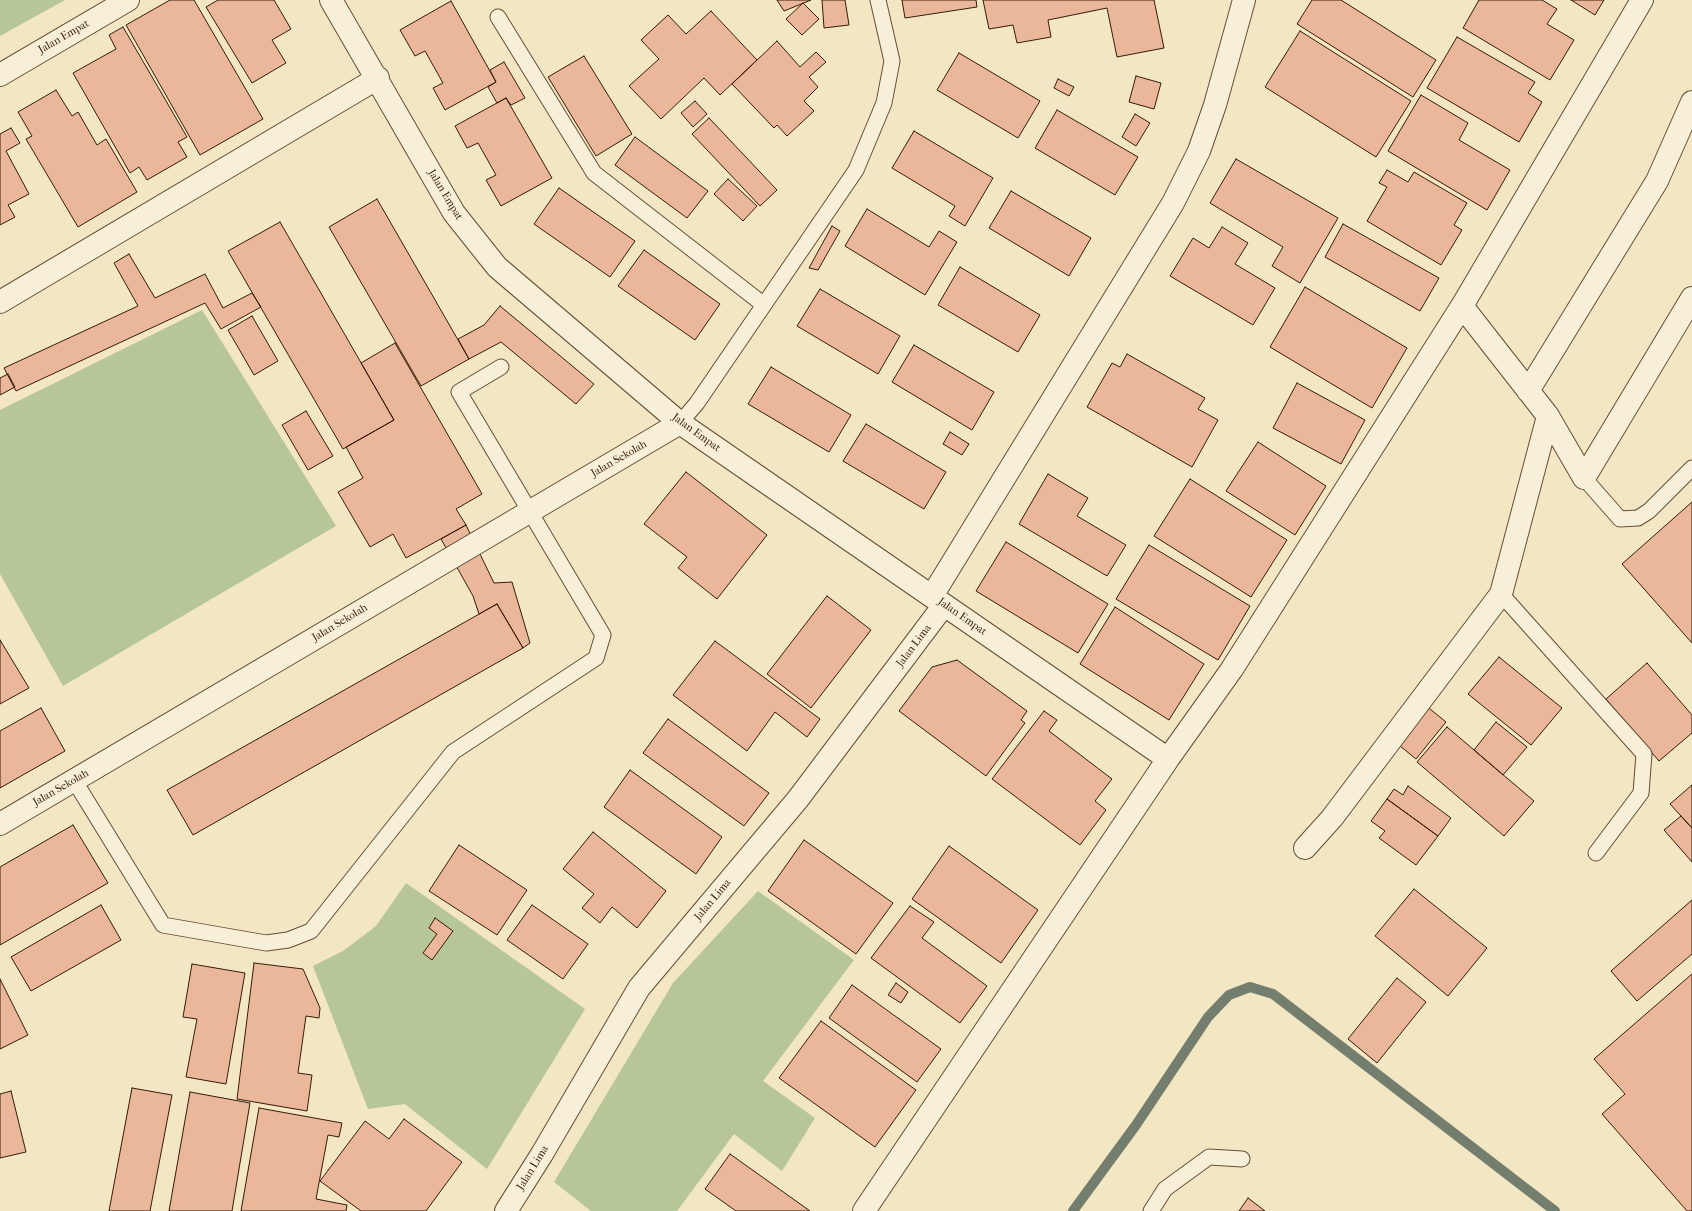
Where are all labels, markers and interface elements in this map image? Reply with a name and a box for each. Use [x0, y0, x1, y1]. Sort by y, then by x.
street label: Jalan Empat [36, 17, 92, 57]
street label: Jalan Empat [425, 167, 465, 223]
street label: Jalan Empat [669, 411, 723, 455]
street label: Jalan Sekolah [589, 438, 649, 480]
street label: Jalan Empat [935, 595, 989, 639]
street label: Jalan Sekolah [310, 601, 370, 645]
street label: Jalan Lima [894, 622, 934, 670]
street label: Jalan Sekolah [31, 767, 91, 809]
street label: Jalan Lima [692, 877, 734, 923]
street label: Jalan Lima [514, 1143, 552, 1193]

